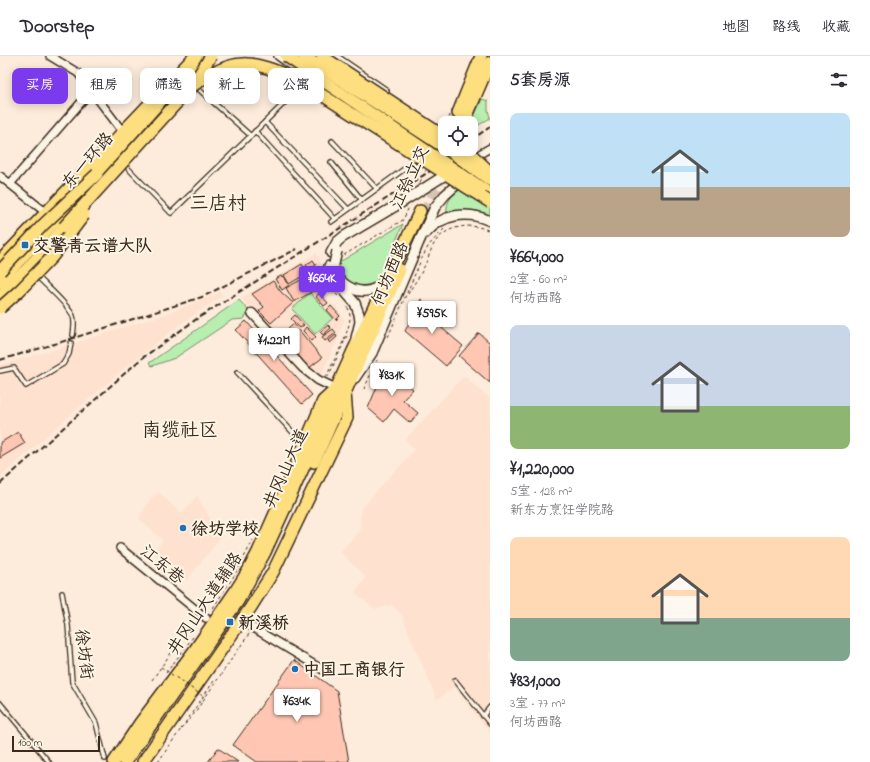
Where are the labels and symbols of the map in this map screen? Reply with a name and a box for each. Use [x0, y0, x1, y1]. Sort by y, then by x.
street label: 东一环路 [56, 127, 120, 195]
street label: 江铃立交 [385, 142, 436, 214]
district label: 三店村 [189, 191, 247, 218]
place label: 交警青云谱大队 [33, 234, 152, 259]
street label: 何坊西路 [366, 237, 415, 310]
marker: 交警青云谱大队 [20, 240, 30, 250]
pin: ¥664K [294, 266, 350, 300]
pin: ¥595K [404, 301, 460, 335]
pin: ¥1.22M [241, 328, 307, 362]
pin: ¥831K [364, 363, 420, 397]
district label: 南缆社区 [142, 418, 218, 445]
street label: 井冈山大道 [258, 425, 315, 513]
place label: 徐坊学校 [191, 517, 259, 542]
marker: 徐坊学校 [178, 523, 188, 533]
street label: 江东巷 [134, 539, 191, 592]
street label: 井冈山大道辅路 [162, 548, 249, 660]
place label: 新溪桥 [238, 611, 289, 636]
marker: 新溪桥 [225, 617, 235, 627]
street label: 徐坊街 [68, 627, 99, 681]
place label: 中国工商银行 [303, 658, 405, 683]
marker: 中国工商银行 [290, 664, 300, 674]
pin: ¥634K [269, 689, 325, 723]
scale bar [12, 734, 100, 753]

